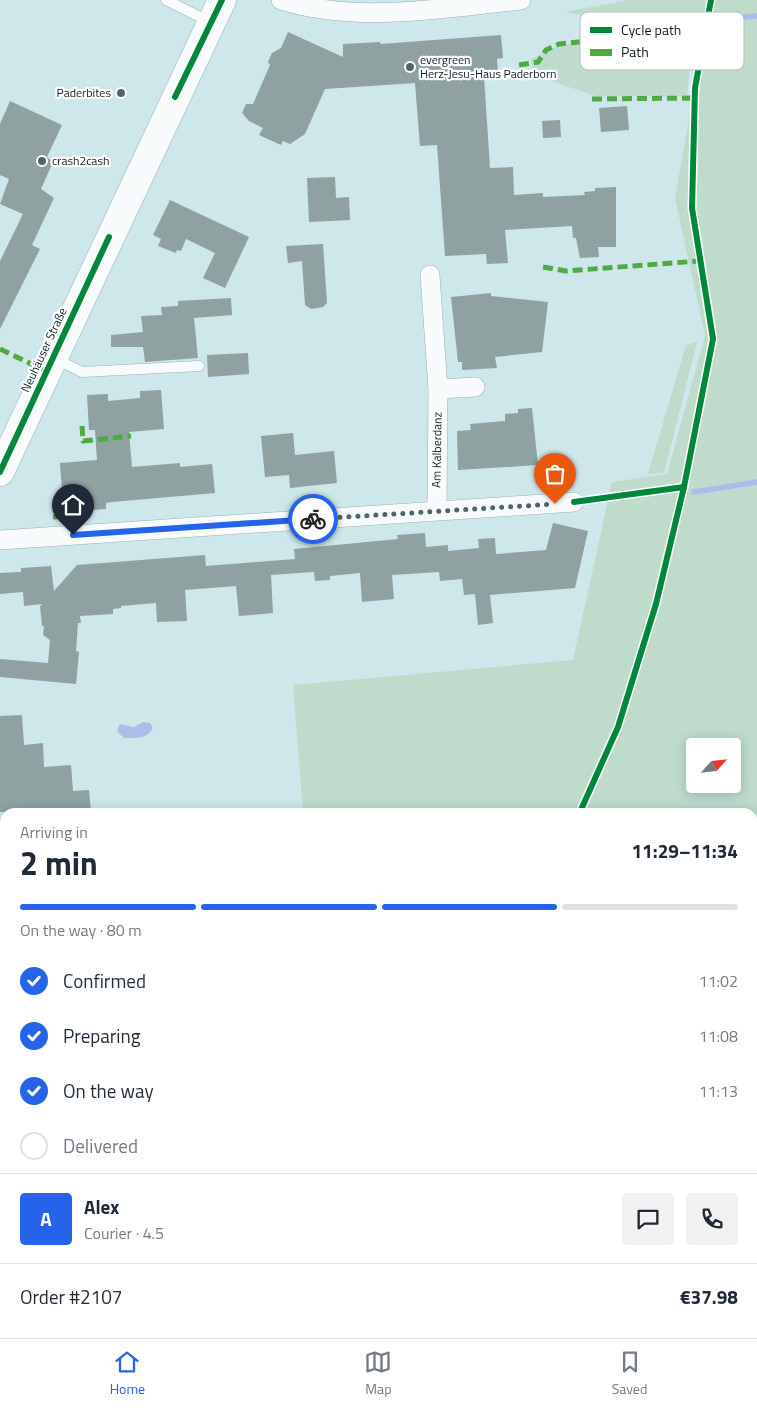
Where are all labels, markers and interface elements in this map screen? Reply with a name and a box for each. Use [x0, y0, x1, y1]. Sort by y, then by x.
legend [580, 12, 744, 70]
text: Cycle path [621, 19, 681, 40]
text: Path [621, 41, 649, 62]
place label: evergreen Herz-Jesu-Haus Paderborn [420, 50, 557, 83]
marker: evergreen Herz-Jesu-Haus Paderborn [404, 61, 416, 73]
place label: Paderbites [57, 83, 111, 102]
marker: Paderbites [115, 87, 127, 99]
place label: crash2cash [52, 151, 109, 170]
marker: crash2cash [36, 155, 48, 167]
street label: Neuhäuser Straße [16, 304, 71, 395]
street label: Am Kalberdanz [426, 412, 447, 488]
pin [534, 453, 576, 504]
icon: bag [541, 460, 569, 488]
pin [52, 484, 94, 535]
icon: home [59, 491, 87, 519]
courier [288, 494, 338, 544]
icon: bike [299, 505, 327, 533]
north arrow [686, 738, 741, 792]
map controls [686, 738, 741, 793]
text: Arriving in [20, 820, 88, 844]
text: 11:29–11:34 [631, 836, 738, 865]
text: 2 min [20, 839, 98, 887]
text: On the way · 80 m [20, 918, 142, 942]
text: Confirmed [63, 966, 146, 995]
icon: check [20, 967, 48, 995]
text: 11:02 [699, 969, 738, 993]
text: Preparing [63, 1021, 140, 1050]
icon: check [20, 1022, 48, 1050]
text: 11:08 [699, 1024, 738, 1048]
text: On the way [63, 1076, 154, 1105]
icon: check [20, 1077, 48, 1105]
text: 11:13 [699, 1079, 738, 1103]
text: Delivered [63, 1131, 138, 1160]
text: Alex [84, 1192, 119, 1221]
button: chat [622, 1193, 674, 1245]
button: phone [686, 1193, 738, 1245]
text: A [40, 1204, 52, 1233]
text: Courier · 4.5 [84, 1221, 164, 1245]
text: Order #2107 [20, 1282, 122, 1311]
text: €37.98 [680, 1282, 738, 1311]
tab: Home [110, 1348, 145, 1399]
tab: Map [364, 1348, 392, 1399]
tab: Saved [612, 1348, 647, 1399]

